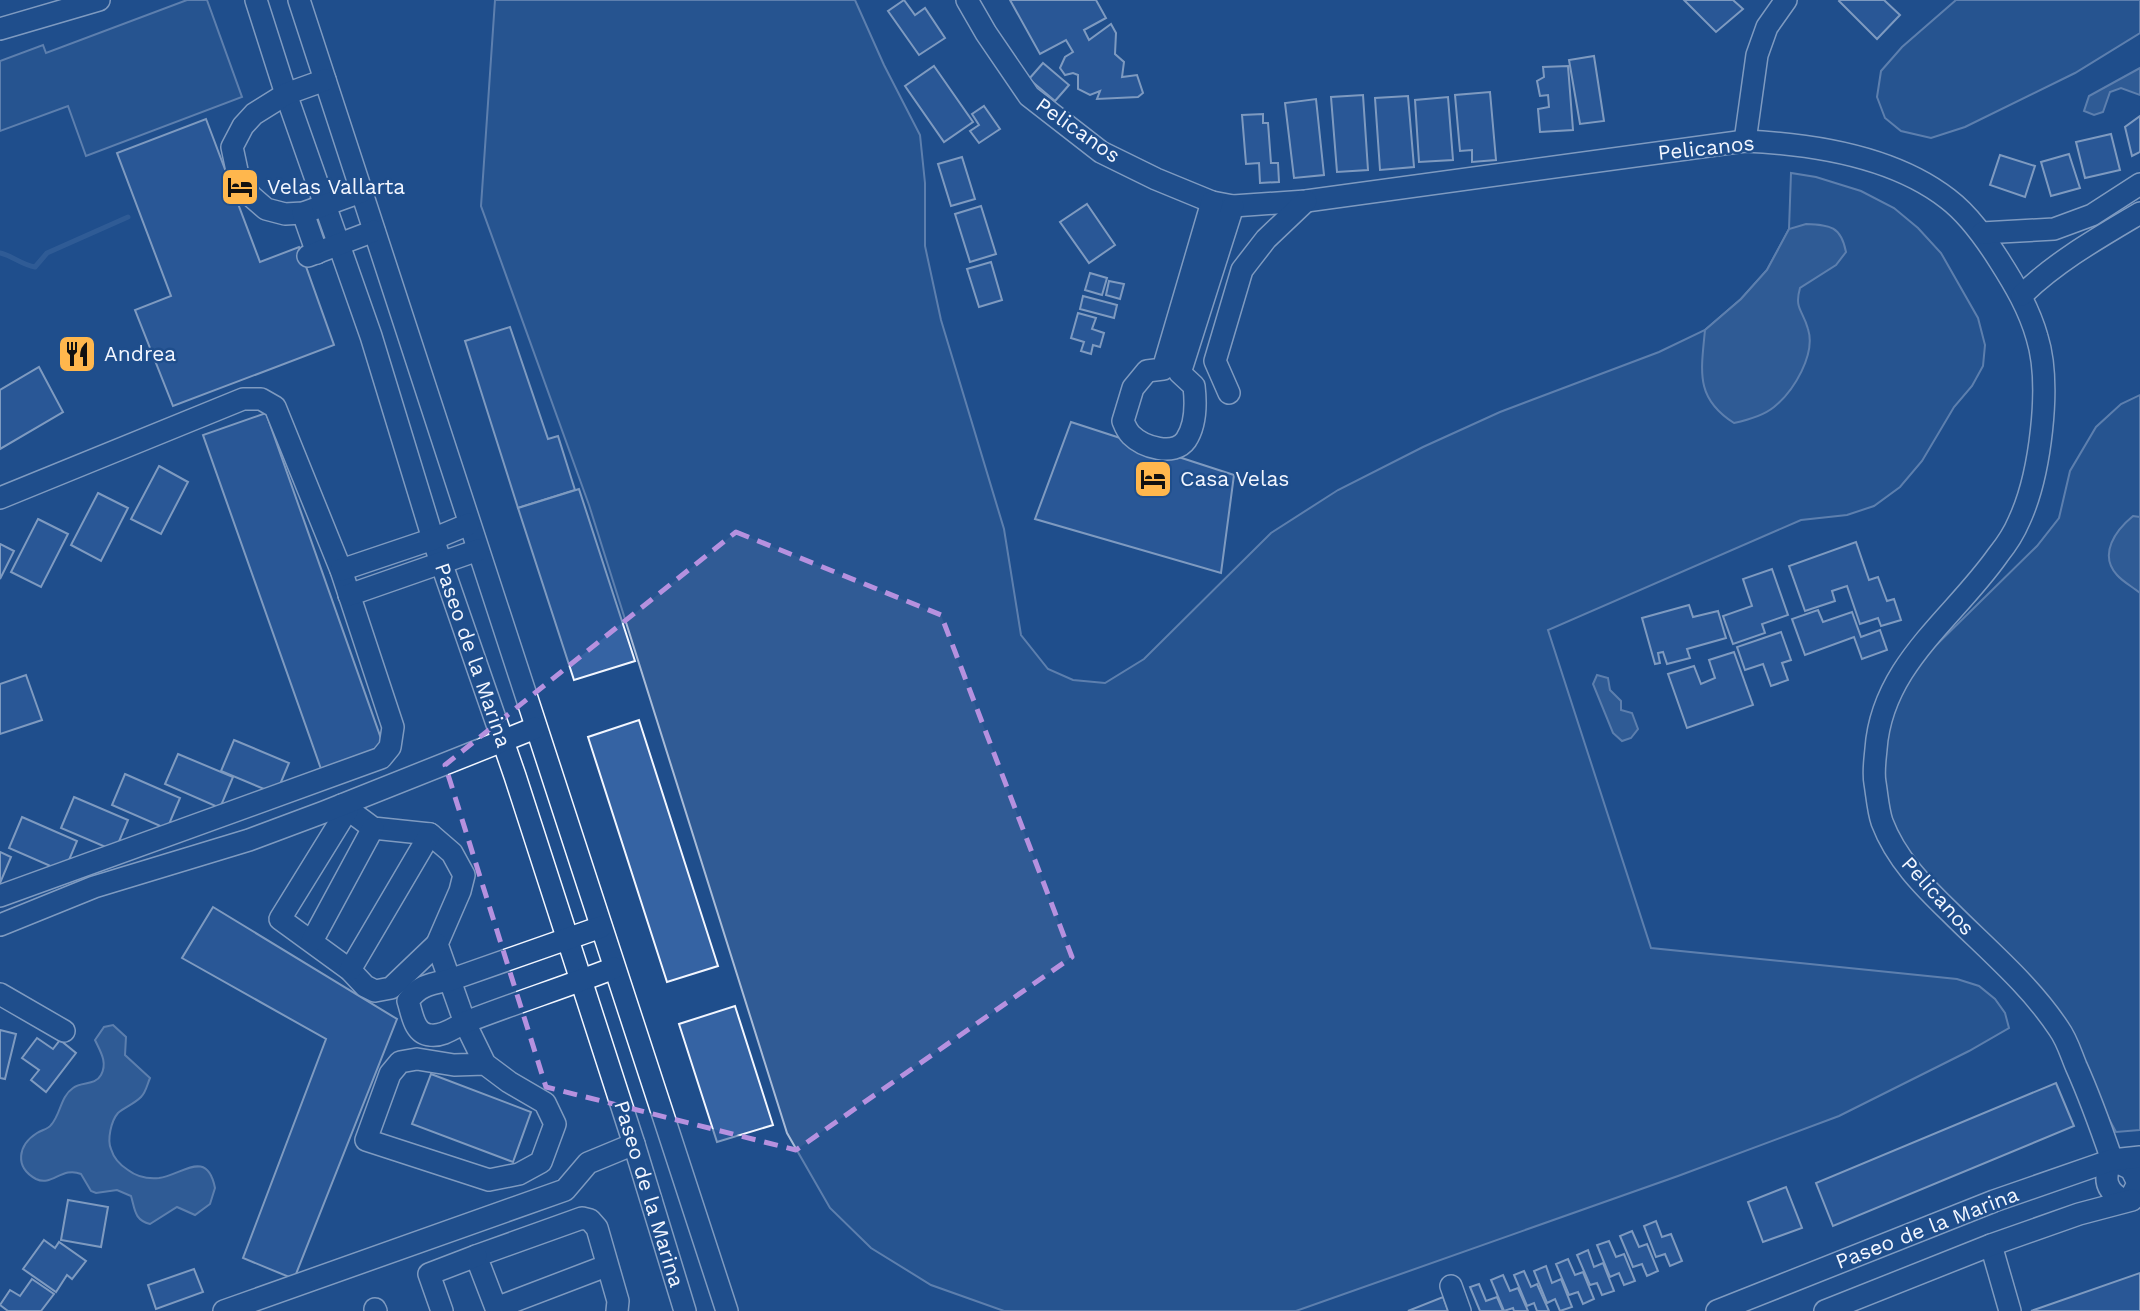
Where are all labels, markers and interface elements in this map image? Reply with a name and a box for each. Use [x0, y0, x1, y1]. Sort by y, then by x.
street label: Pelicanos [1031, 92, 1125, 168]
street label: Pelicanos [1656, 130, 1756, 165]
hotel icon: Velas Vallarta [219, 166, 261, 208]
place label: Velas Vallarta [267, 174, 405, 199]
restaurant icon: Andrea [56, 333, 98, 375]
place label: Andrea [104, 341, 176, 366]
hotel icon: Casa Velas [1132, 458, 1174, 500]
place label: Casa Velas [1180, 466, 1289, 491]
street label: Paseo de la Marina [430, 559, 517, 751]
street label: Pelicanos [1897, 851, 1980, 940]
street label: Paseo de la Marina [609, 1098, 690, 1290]
street label: Paseo de la Marina [1832, 1181, 2022, 1274]

